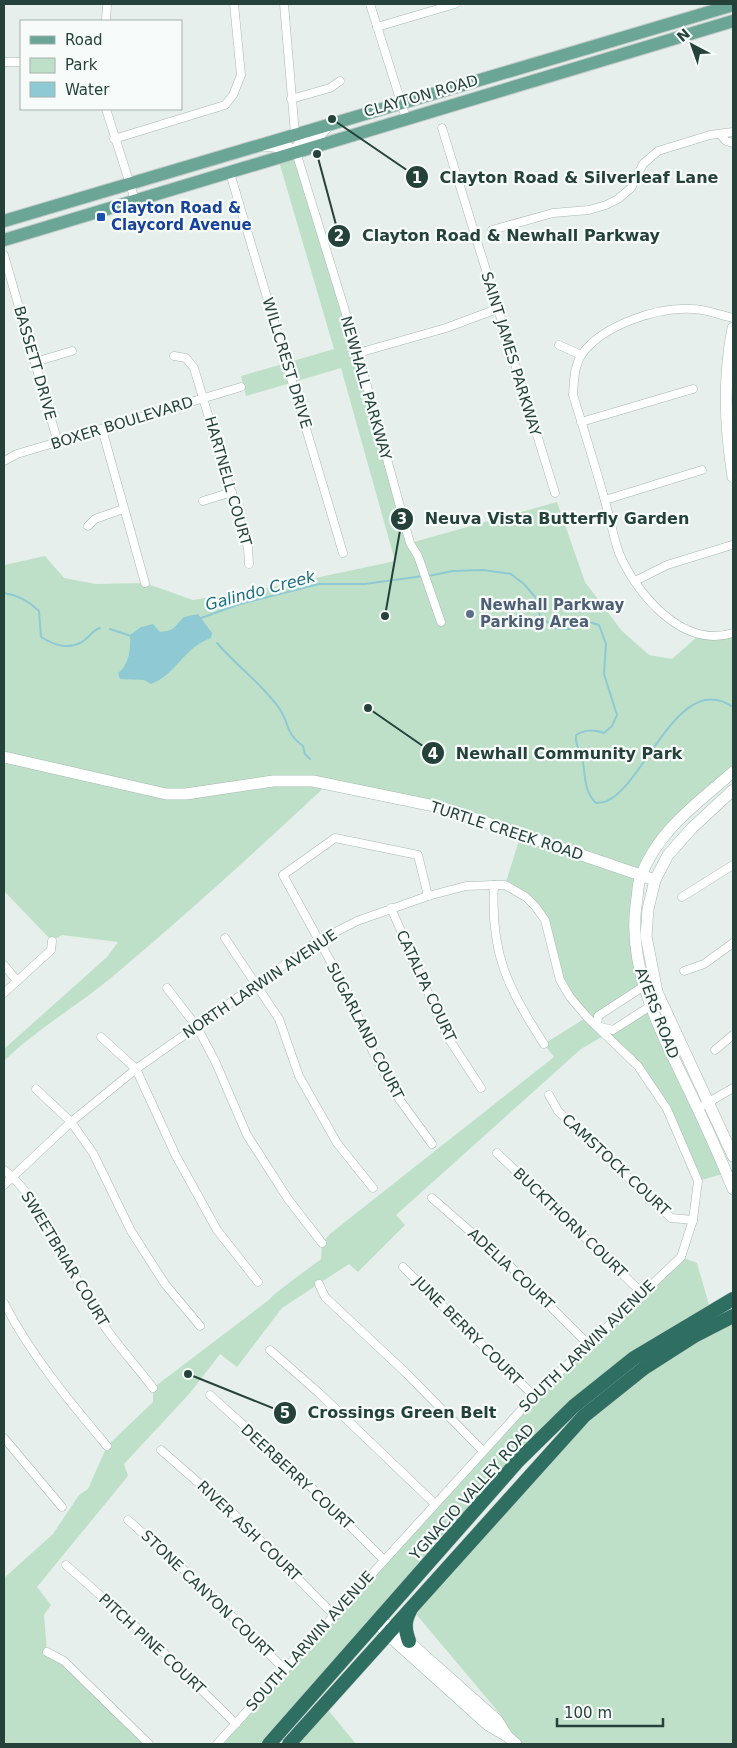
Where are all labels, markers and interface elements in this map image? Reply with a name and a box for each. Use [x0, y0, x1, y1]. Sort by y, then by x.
legend [20, 20, 182, 110]
north arrow [667, 20, 717, 70]
text: N [674, 25, 693, 45]
text: Road [65, 31, 103, 49]
text: Park [65, 56, 98, 74]
street label: CLAYTON ROAD [362, 71, 480, 121]
text: Water [65, 81, 110, 99]
callout: Clayton Road & Silverleaf Lane [405, 162, 728, 193]
text: Clayton Road & Silverleaf Lane [440, 168, 719, 187]
text: 1 [412, 169, 422, 187]
place label: Clayton Road & Claycord Avenue [111, 199, 252, 234]
marker: Clayton Road & Claycord Avenue [95, 211, 107, 223]
callout: Clayton Road & Newhall Parkway [327, 220, 670, 251]
text: Clayton Road & Newhall Parkway [362, 226, 661, 245]
text: 2 [334, 227, 344, 245]
street label: SAINT JAMES PARKWAY [477, 270, 545, 439]
street label: WILLCREST DRIVE [259, 295, 315, 431]
street label: BASSETT DRIVE [10, 304, 60, 422]
street label: NEWHALL PARKWAY [337, 314, 395, 463]
street label: BOXER BOULEVARD [49, 393, 195, 453]
street label: HARTNELL COURT [201, 414, 255, 549]
callout: Neuva Vista Butterfly Garden [390, 503, 699, 534]
text: Neuva Vista Butterfly Garden [425, 509, 689, 528]
text: 3 [397, 510, 407, 528]
water label: Galindo Creek [203, 566, 318, 614]
place label: Newhall Parkway Parking Area [480, 596, 624, 631]
marker: Newhall Parkway Parking Area [464, 608, 476, 620]
callout: Newhall Community Park [421, 738, 692, 769]
text: Newhall Community Park [456, 744, 683, 763]
text: 4 [428, 745, 438, 763]
street label: TURTLE CREEK ROAD [427, 797, 586, 864]
street label: NORTH LARWIN AVENUE [179, 926, 341, 1042]
street label: CATALPA COURT [392, 927, 460, 1045]
street label: SUGARLAND COURT [323, 960, 408, 1103]
street label: AYERS ROAD [631, 965, 683, 1061]
street label: CAMSTOCK COURT [558, 1110, 674, 1220]
street label: BUCKTHORN COURT [509, 1164, 631, 1282]
street label: SWEETBRIAR COURT [17, 1188, 113, 1331]
street label: ADELIA COURT [464, 1225, 558, 1314]
street label: JUNE BERRY COURT [409, 1272, 527, 1390]
street label: SOUTH LARWIN AVENUE [515, 1276, 659, 1416]
callout: Crossings Green Belt [273, 1397, 507, 1428]
text: Crossings Green Belt [308, 1403, 497, 1422]
text: 5 [280, 1404, 290, 1422]
street label: YGNACIO VALLEY ROAD [405, 1420, 538, 1565]
street label: DEERBERRY COURT [237, 1421, 357, 1534]
street label: RIVER ASH COURT [193, 1477, 305, 1586]
street label: STONE CANYON COURT [138, 1526, 277, 1662]
street label: SOUTH LARWIN AVENUE [242, 1567, 378, 1715]
street label: PITCH PINE COURT [95, 1590, 210, 1699]
scale bar [557, 1696, 663, 1728]
text: 100 m [564, 1704, 612, 1722]

